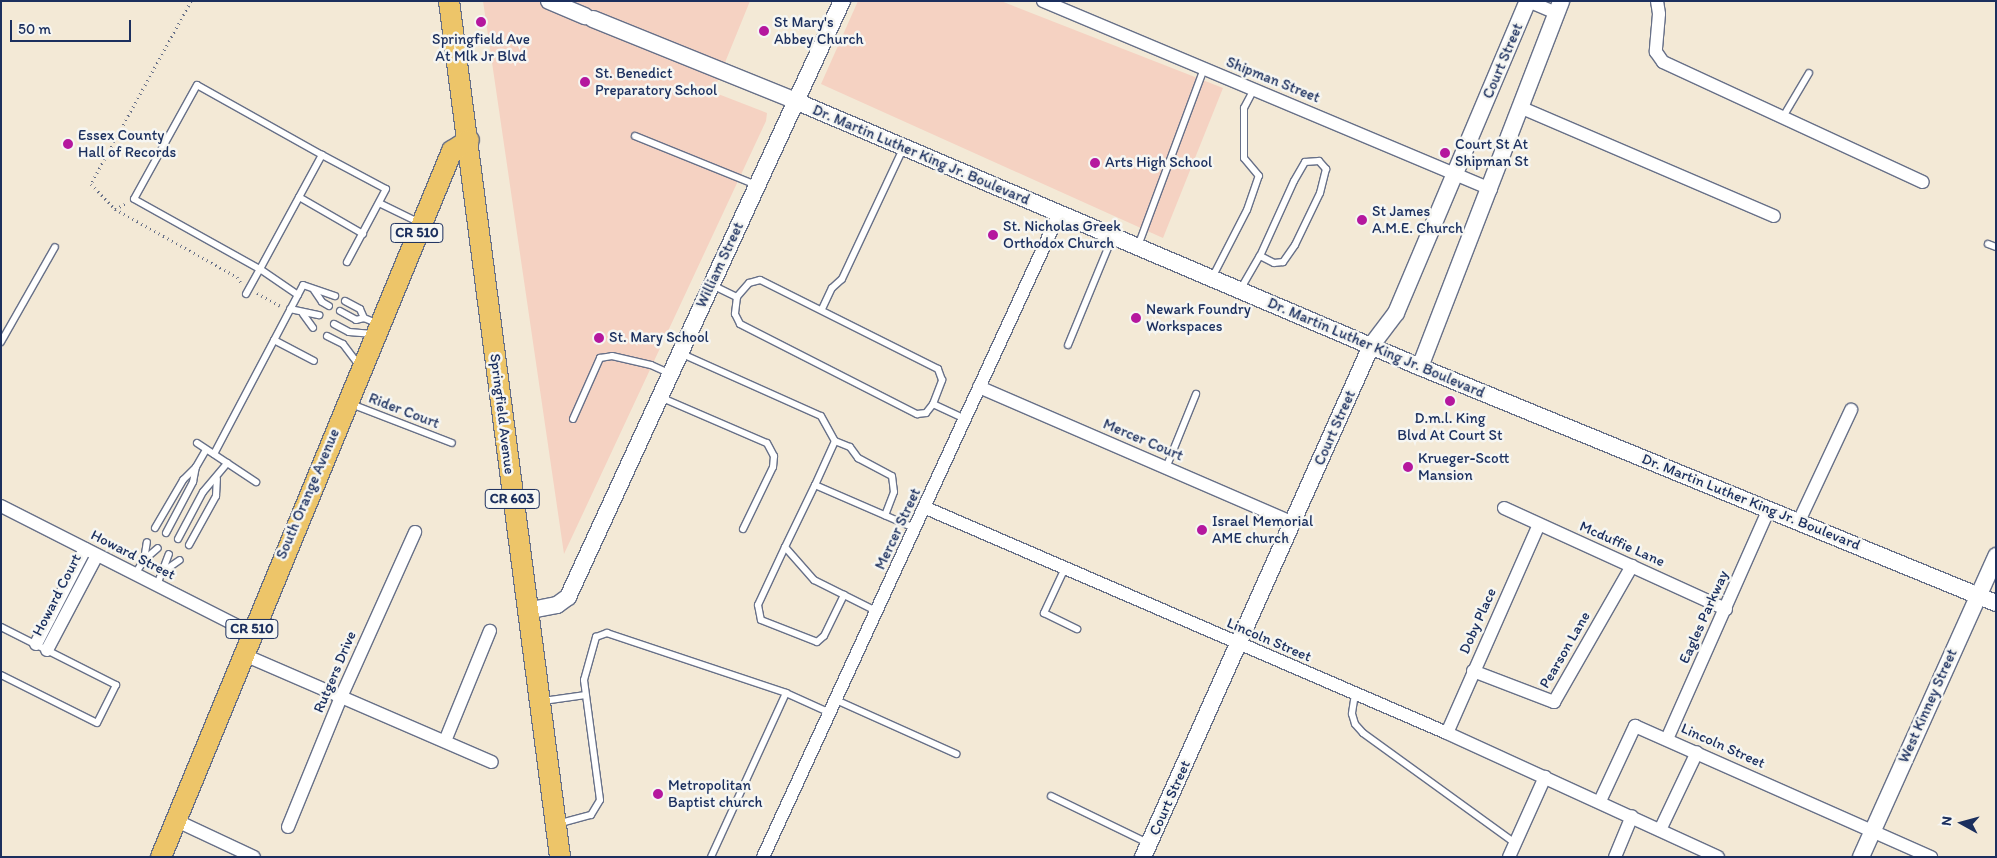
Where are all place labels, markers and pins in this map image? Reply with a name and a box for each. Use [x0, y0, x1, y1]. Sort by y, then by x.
place label: St Mary's Abbey Church [774, 13, 864, 48]
marker: Springfield Ave At Mlk Jr Blvd [475, 16, 487, 28]
marker: St Mary's Abbey Church [758, 25, 770, 37]
place label: Springfield Ave At Mlk Jr Blvd [432, 30, 530, 65]
place label: St. Benedict Preparatory School [595, 64, 717, 99]
marker: St. Benedict Preparatory School [579, 76, 591, 88]
place label: Essex County Hall of Records [78, 126, 176, 161]
place label: Court St At Shipman St [1455, 135, 1529, 170]
marker: Essex County Hall of Records [62, 138, 74, 150]
marker: Court St At Shipman St [1439, 147, 1451, 159]
place label: Arts High School [1105, 154, 1212, 172]
marker: Arts High School [1089, 157, 1101, 169]
place label: St James A.M.E. Church [1372, 202, 1463, 237]
marker: St James A.M.E. Church [1356, 214, 1368, 226]
place label: St. Nicholas Greek Orthodox Church [1003, 217, 1121, 252]
marker: St. Nicholas Greek Orthodox Church [987, 229, 999, 241]
place label: Newark Foundry Workspaces [1146, 300, 1250, 335]
marker: Newark Foundry Workspaces [1130, 312, 1142, 324]
place label: St. Mary School [609, 329, 709, 347]
marker: St. Mary School [593, 332, 605, 344]
marker: D.m.l. King Blvd At Court St [1444, 395, 1456, 407]
place label: D.m.l. King Blvd At Court St [1397, 409, 1503, 444]
place label: Krueger-Scott Mansion [1418, 449, 1509, 484]
marker: Krueger-Scott Mansion [1402, 461, 1414, 473]
place label: Israel Memorial AME church [1212, 512, 1313, 547]
marker: Israel Memorial AME church [1196, 524, 1208, 536]
place label: Metropolitan Baptist church [668, 776, 762, 811]
marker: Metropolitan Baptist church [652, 788, 664, 800]

